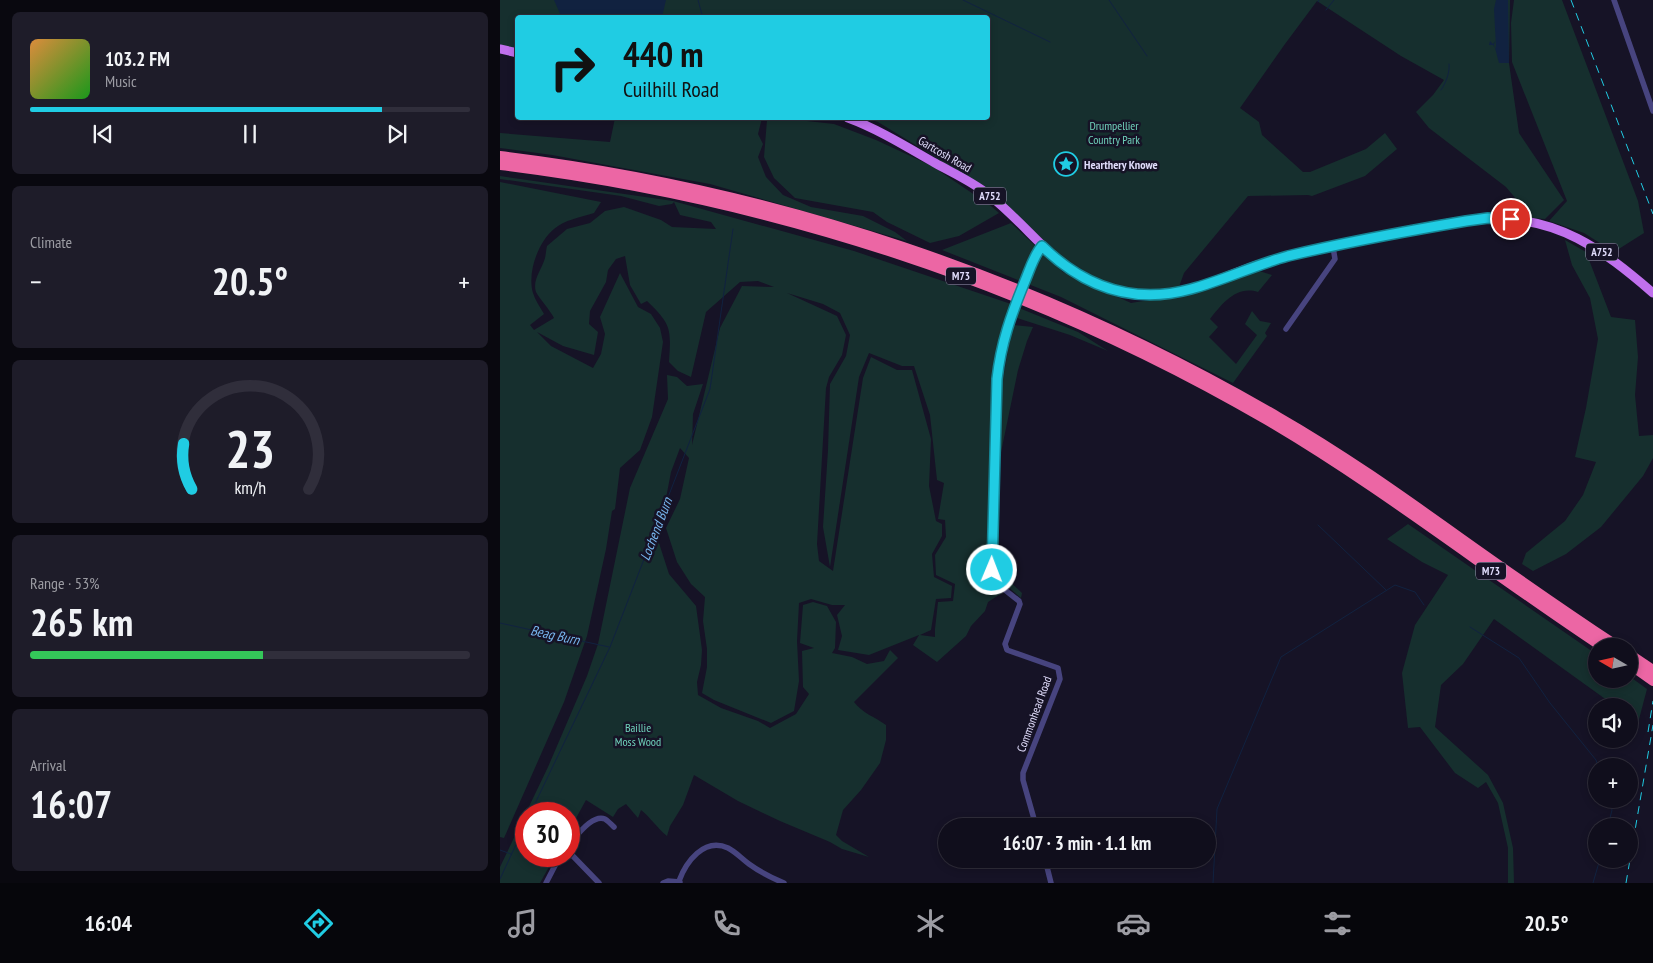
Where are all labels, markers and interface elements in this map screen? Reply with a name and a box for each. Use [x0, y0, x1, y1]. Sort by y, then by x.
text: 440 m [623, 31, 704, 77]
icon: right [540, 35, 605, 100]
text: 103.2 FM [105, 47, 170, 71]
text: Music [105, 71, 137, 91]
text: Cuilhill Road [623, 75, 719, 103]
park label: Drumpellier Country Park [1088, 118, 1140, 147]
icon: previous [89, 120, 117, 148]
icon: pause [236, 120, 264, 148]
icon: next [383, 120, 411, 148]
street label: Gartcosh Road [916, 133, 974, 175]
place icon: Hearthery Knowe [1053, 151, 1079, 177]
place label: Hearthery Knowe [1084, 157, 1158, 172]
road number: A752 [974, 188, 1006, 205]
pin [1490, 198, 1532, 240]
icon: arrive [1497, 205, 1525, 233]
text: Climate [30, 232, 72, 252]
road number: A752 [1586, 243, 1618, 260]
text: 20.5° [212, 256, 288, 305]
text: − [30, 263, 42, 300]
text: + [458, 263, 470, 300]
road number: M73 [946, 268, 976, 284]
text: 23 [225, 415, 275, 482]
text: km/h [234, 476, 266, 499]
water label: Lochend Burn [636, 494, 677, 563]
position arrow [965, 543, 1017, 595]
road number: M73 [1476, 562, 1506, 580]
text: Range · 53% [30, 573, 99, 593]
text: 265 km [30, 597, 133, 646]
water label: Beag Burn [529, 621, 582, 649]
north arrow [1588, 638, 1638, 688]
map controls [1588, 638, 1638, 868]
street label: Commonhead Road [1013, 674, 1055, 754]
button: sound [1588, 698, 1638, 748]
park label: Baillie Moss Wood [615, 720, 661, 749]
text: Arrival [30, 755, 66, 775]
button: + [1588, 758, 1638, 808]
text: 16:07 [30, 779, 112, 828]
speed limit sign: 30 [515, 802, 580, 867]
button: − [1588, 818, 1638, 868]
text: 16:07 · 3 min · 1.1 km [1003, 831, 1151, 855]
icon: directions [301, 906, 336, 941]
icon: music [505, 906, 540, 941]
icon: phone [709, 906, 744, 941]
icon: climate [913, 906, 948, 941]
icon: car [1116, 906, 1151, 941]
icon: filters [1320, 906, 1355, 941]
text: 16:04 [84, 909, 132, 937]
text: 20.5° [1524, 909, 1569, 937]

